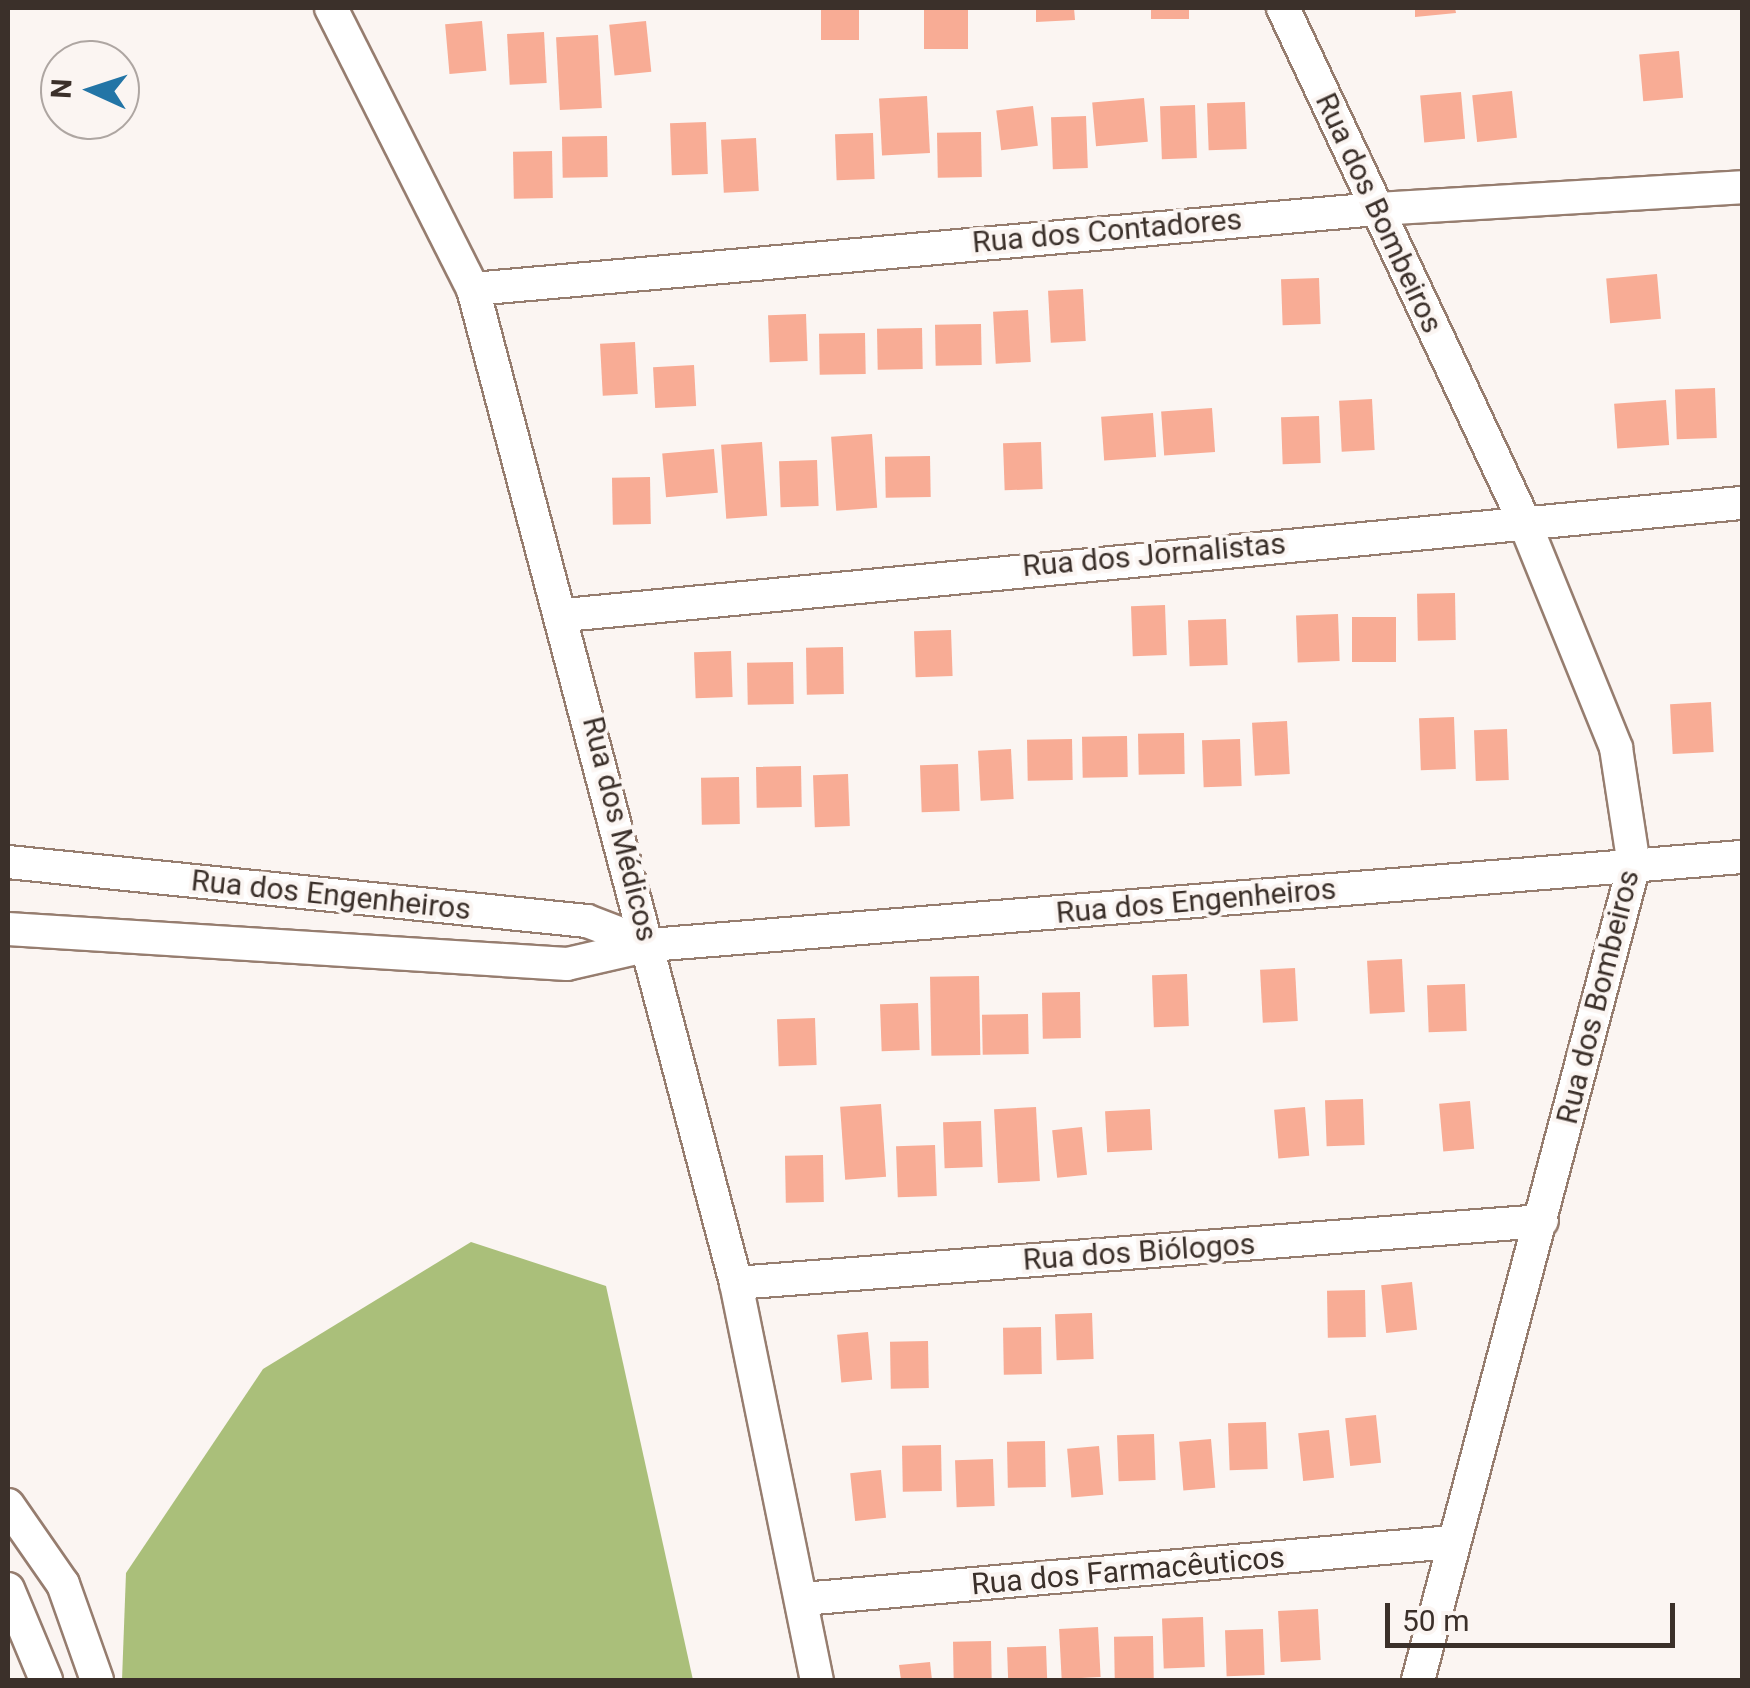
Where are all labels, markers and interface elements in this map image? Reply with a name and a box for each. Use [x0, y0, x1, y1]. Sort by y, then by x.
north arrow [40, 40, 140, 140]
text: N [45, 78, 79, 99]
street label: Rua dos Bombeiros [1308, 87, 1450, 339]
street label: Rua dos Contadores [971, 201, 1243, 261]
street label: Rua dos Jornalistas [1021, 526, 1287, 584]
street label: Rua dos Médicos [575, 713, 665, 945]
street label: Rua dos Engenheiros [189, 862, 473, 928]
street label: Rua dos Bombeiros [1549, 866, 1647, 1128]
street label: Rua dos Engenheiros [1055, 871, 1337, 931]
street label: Rua dos Biólogos [1022, 1226, 1256, 1278]
street label: Rua dos Farmacêuticos [970, 1539, 1286, 1603]
scale bar [1390, 1583, 1680, 1645]
text: 50 m [1402, 1603, 1469, 1638]

